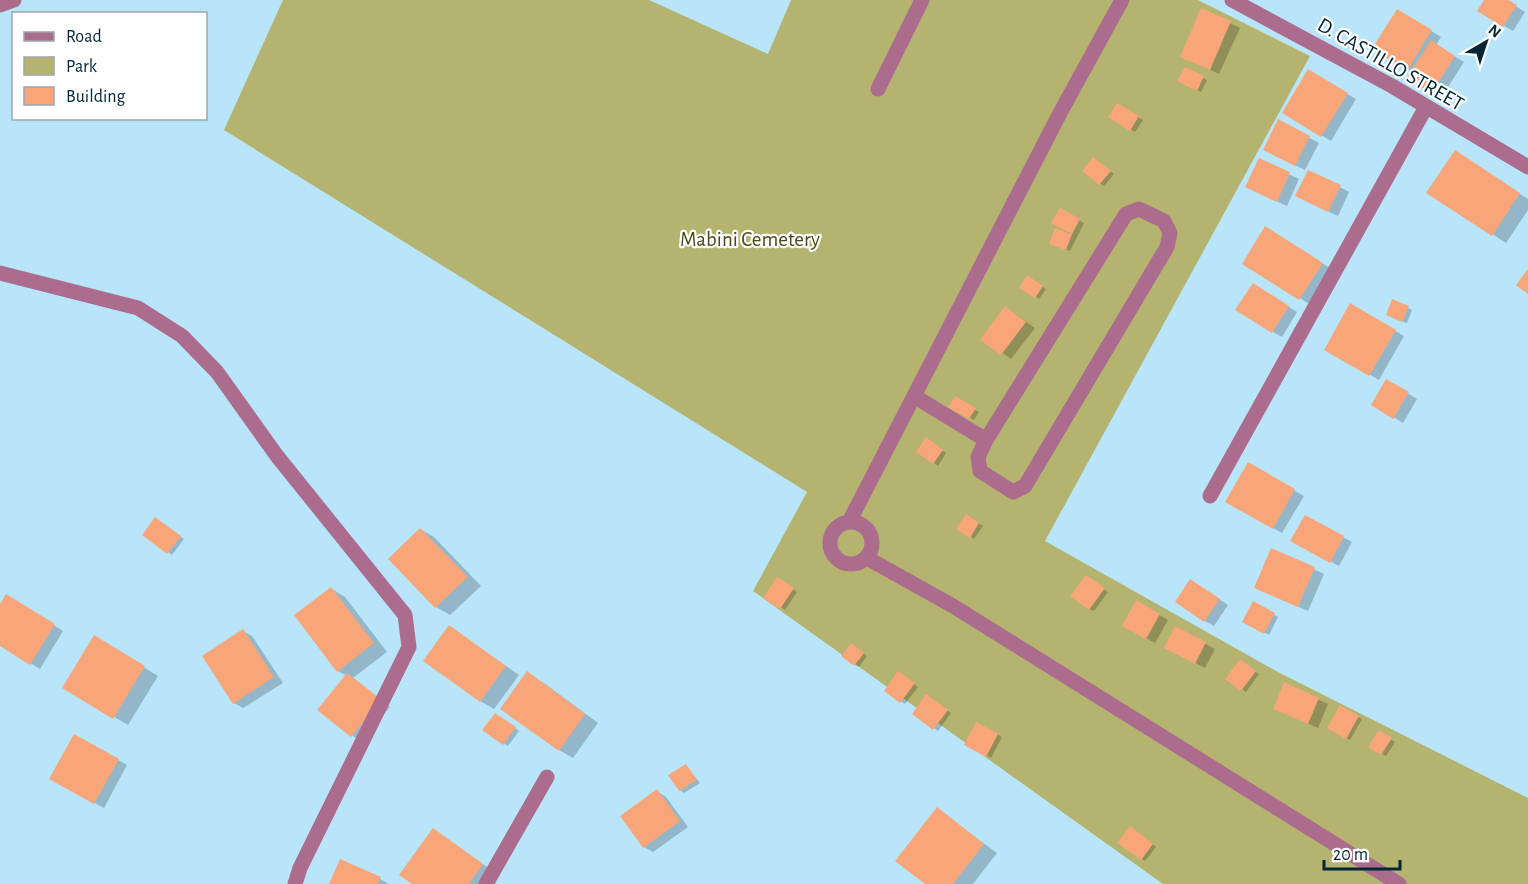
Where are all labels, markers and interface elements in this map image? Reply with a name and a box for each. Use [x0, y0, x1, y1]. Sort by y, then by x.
legend [12, 12, 207, 120]
north arrow [1456, 12, 1516, 72]
street label: D. CASTILLO STREET [1314, 14, 1467, 115]
text: N [1485, 21, 1504, 41]
text: Road [66, 28, 102, 46]
text: Park [66, 58, 98, 76]
text: Building [66, 88, 126, 106]
park label: Mabini Cemetery [680, 229, 820, 250]
scale bar [1324, 833, 1400, 871]
text: 20 m [1333, 846, 1368, 864]

